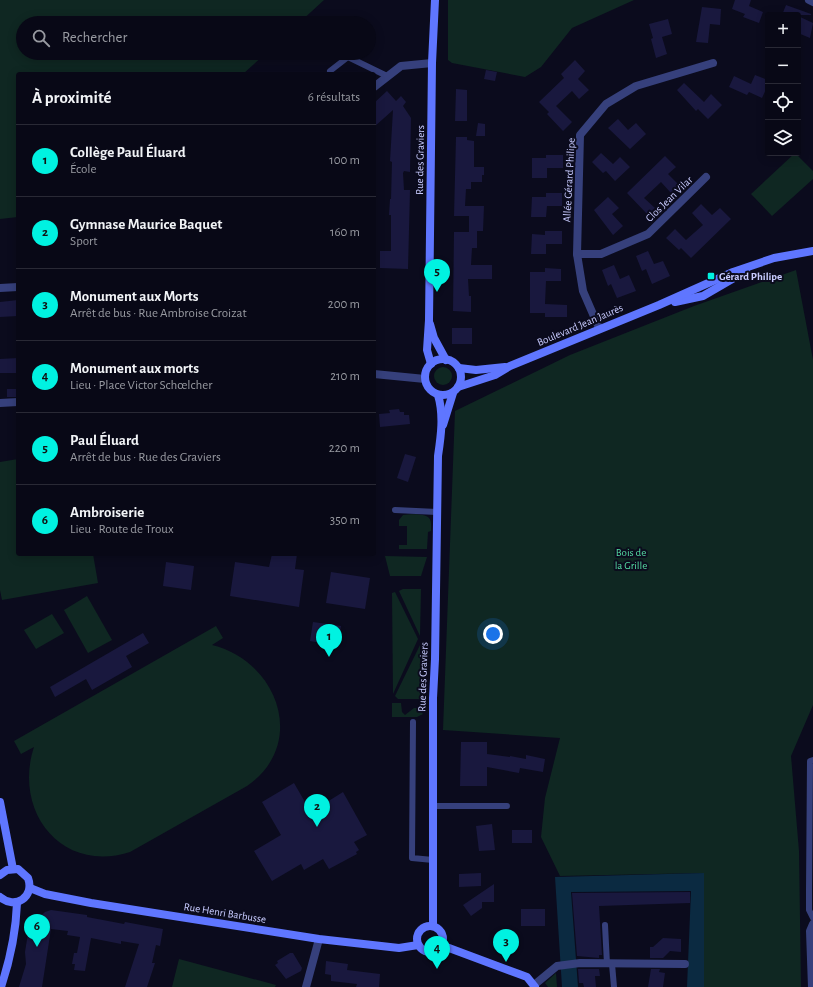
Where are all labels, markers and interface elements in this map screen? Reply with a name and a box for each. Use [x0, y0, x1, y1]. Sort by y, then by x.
map controls [765, 12, 801, 156]
button: + [765, 12, 801, 48]
search box [16, 16, 376, 60]
icon: search [30, 27, 52, 49]
text: Rechercher [62, 30, 127, 45]
button: − [765, 48, 801, 84]
button: locate [765, 84, 801, 120]
text: À proximité [32, 89, 112, 106]
text: 6 résultats [308, 91, 360, 104]
button: layers [765, 120, 801, 156]
street label: Rue des Graviers [414, 125, 426, 195]
street label: Allée Gérard Philipe [561, 137, 577, 223]
text: Collège Paul Éluard [70, 145, 186, 160]
text: 1 [43, 154, 47, 167]
text: 100 m [329, 154, 360, 167]
text: École [70, 163, 97, 176]
street label: Clos Jean Vilar [643, 174, 695, 224]
text: Gymnase Maurice Baquet [70, 217, 222, 232]
text: 2 [42, 226, 48, 239]
text: 160 m [330, 226, 360, 239]
text: Sport [70, 235, 97, 248]
pin: 5 [424, 259, 450, 292]
marker: Gérard Philipe [706, 271, 716, 281]
place label: Gérard Philipe [719, 271, 782, 282]
text: Monument aux Morts [70, 289, 199, 304]
text: 3 [42, 298, 48, 311]
text: 200 m [328, 298, 360, 311]
street label: Boulevard Jean Jaurès [535, 302, 625, 348]
text: Arrêt de bus · Rue Ambroise Croizat [70, 307, 247, 320]
text: Monument aux morts [70, 361, 199, 376]
text: 4 [42, 370, 48, 383]
text: 210 m [330, 370, 360, 383]
text: Lieu · Place Victor Schœlcher [70, 379, 212, 392]
text: Paul Éluard [70, 433, 139, 448]
text: 5 [42, 442, 48, 455]
text: 220 m [329, 442, 360, 455]
text: Arrêt de bus · Rue des Graviers [70, 451, 221, 464]
text: Ambroiserie [70, 505, 144, 520]
text: 6 [42, 514, 48, 527]
text: 350 m [330, 514, 360, 527]
text: Lieu · Route de Troux [70, 523, 174, 536]
park label: Bois de la Grille [615, 547, 647, 571]
pin: 1 [316, 624, 342, 657]
your location [483, 624, 503, 644]
street label: Rue des Graviers [416, 642, 430, 712]
pin: 2 [304, 794, 330, 827]
street label: Rue Henri Barbusse [183, 901, 267, 925]
pin: 6 [24, 914, 50, 947]
pin: 3 [493, 929, 519, 962]
pin: 4 [424, 936, 450, 969]

